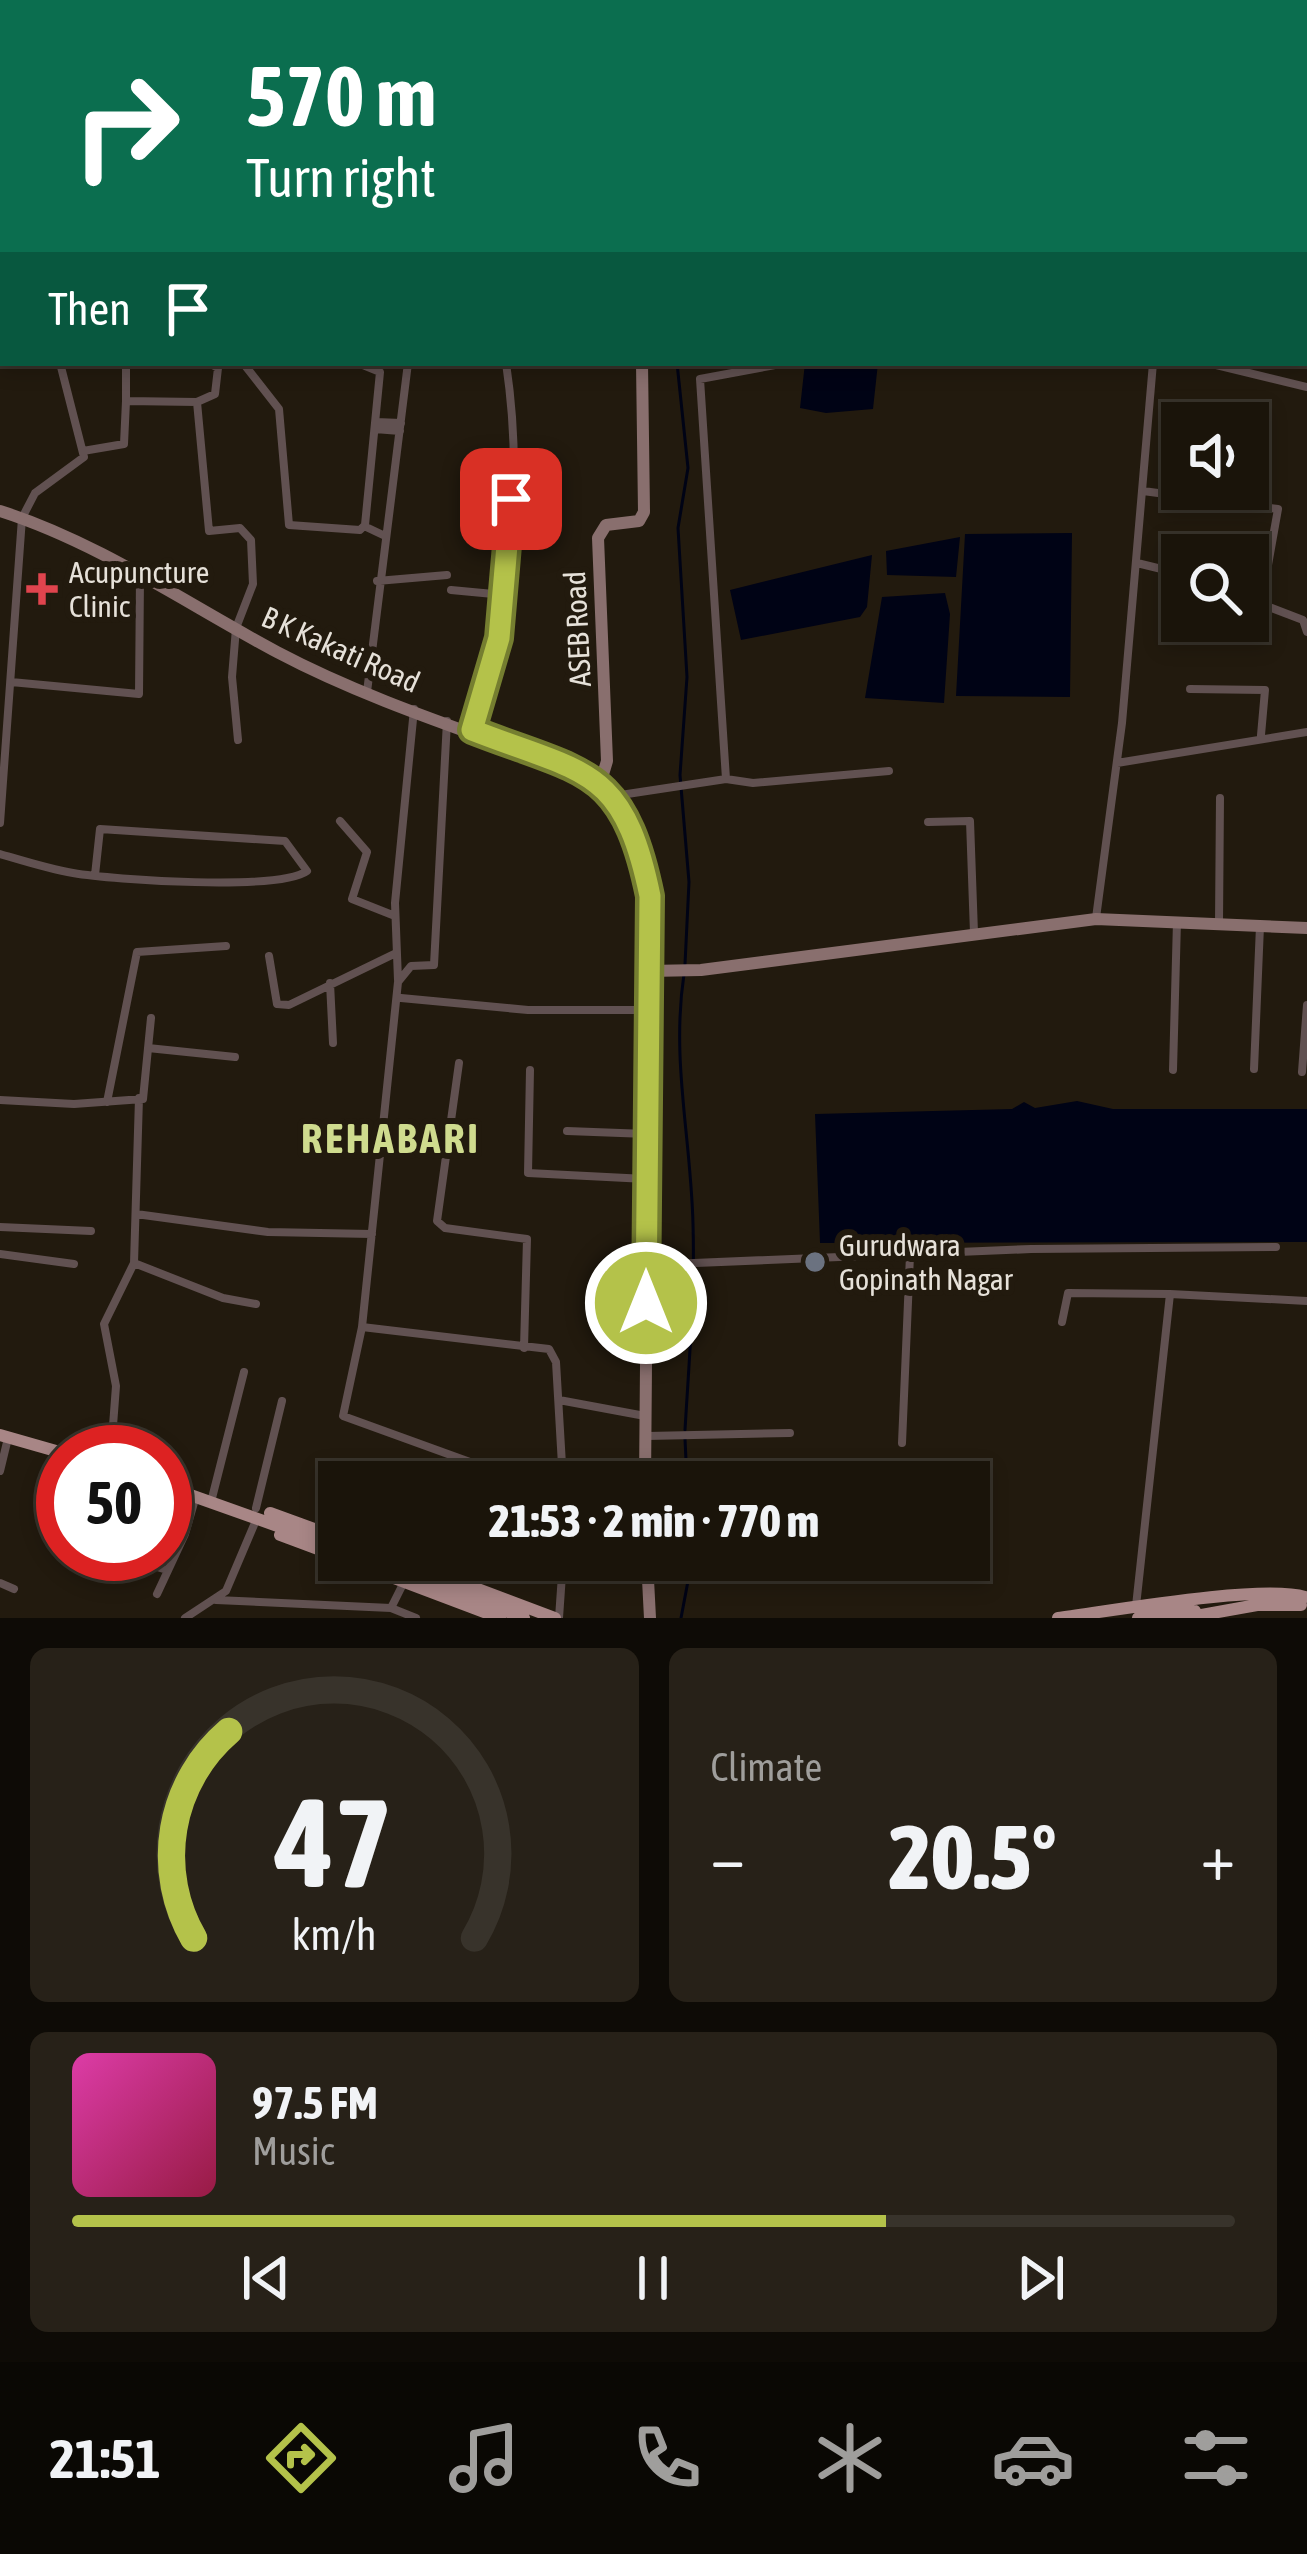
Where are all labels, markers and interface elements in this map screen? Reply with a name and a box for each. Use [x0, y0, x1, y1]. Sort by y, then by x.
icon: right [48, 48, 204, 204]
text: 570 m [246, 48, 436, 144]
text: Turn right [246, 147, 436, 208]
icon: arrive [155, 276, 221, 342]
text: Then [48, 283, 131, 335]
map controls [1161, 402, 1269, 642]
button: sound [1161, 402, 1269, 510]
pin [460, 448, 562, 550]
icon: arrive [478, 466, 544, 532]
button: search [1161, 534, 1269, 642]
place label: Acupuncture Clinic [69, 555, 209, 623]
street label: ASEB Road [557, 570, 597, 688]
marker: Acupuncture Clinic [26, 573, 58, 605]
street label: B K Kakati Road [257, 599, 425, 699]
district label: REHABARI [301, 1114, 481, 1162]
place label: Gurudwara Gopinath Nagar [839, 1228, 1014, 1296]
position arrow [583, 1240, 709, 1366]
marker: Gurudwara Gopinath Nagar [802, 1249, 828, 1275]
speed limit sign: 50 [36, 1425, 192, 1581]
text: 21:53 · 2 min · 770 m [489, 1495, 819, 1547]
text: Climate [711, 1745, 822, 1789]
text: 47 [275, 1770, 393, 1913]
text: 20.5° [889, 1805, 1057, 1908]
text: − [711, 1818, 745, 1894]
text: + [1201, 1818, 1235, 1894]
text: km/h [292, 1910, 377, 1959]
text: 97.5 FM [252, 2077, 378, 2129]
text: Music [252, 2129, 334, 2173]
icon: previous [233, 2245, 299, 2311]
icon: pause [620, 2245, 686, 2311]
icon: next [1008, 2245, 1074, 2311]
icon: directions [259, 2416, 343, 2500]
icon: music [442, 2416, 526, 2500]
icon: phone [625, 2416, 709, 2500]
icon: climate [808, 2416, 892, 2500]
icon: car [991, 2416, 1075, 2500]
icon: filters [1174, 2416, 1258, 2500]
text: 21:51 [49, 2428, 161, 2489]

